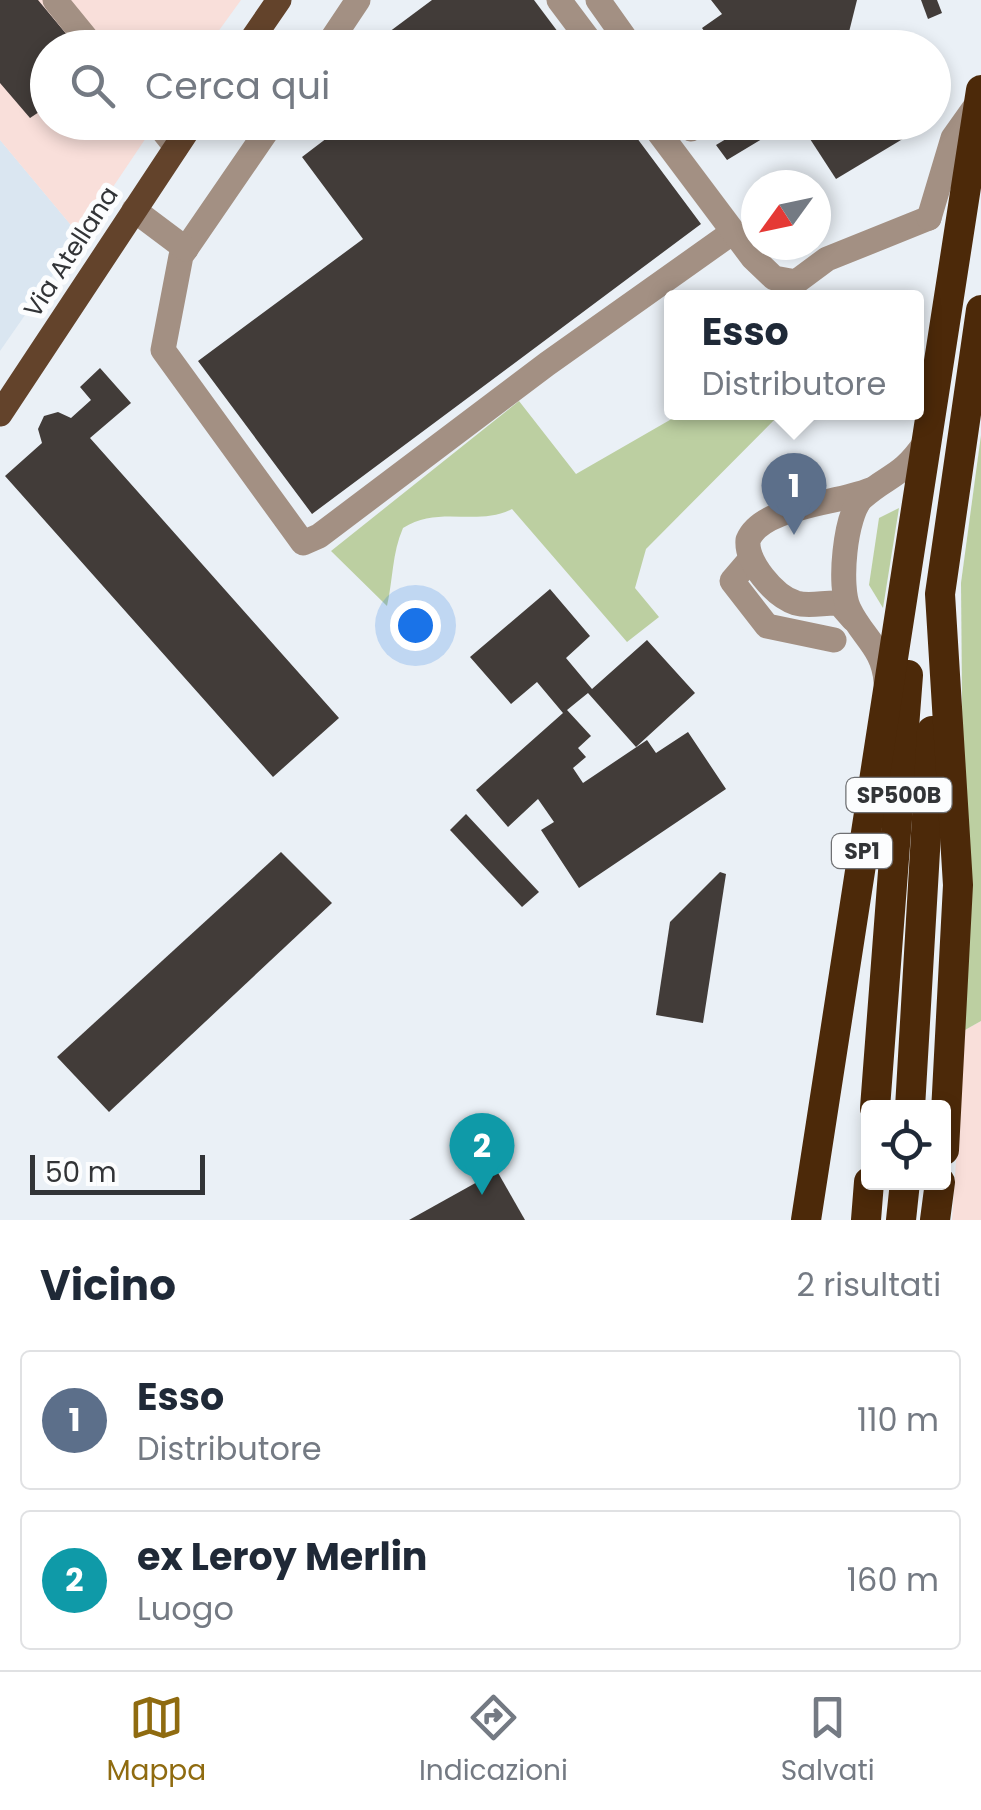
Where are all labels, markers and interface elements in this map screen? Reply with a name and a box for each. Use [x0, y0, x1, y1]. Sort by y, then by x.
search box [30, 30, 951, 140]
icon: search [65, 58, 120, 113]
text: Cerca qui [145, 59, 330, 112]
north arrow [741, 170, 831, 260]
street label: Via Atellana [15, 179, 127, 325]
popup [664, 290, 924, 420]
text: Esso [702, 305, 789, 358]
text: Distributore [702, 361, 886, 406]
pin: 1 [762, 452, 826, 535]
your location [390, 600, 441, 651]
road number: SP500B [846, 778, 952, 812]
road number: SP1 [832, 834, 892, 868]
map controls [861, 1100, 951, 1190]
button: locate [861, 1100, 951, 1190]
pin: 2 [450, 1112, 514, 1195]
scale bar [30, 1150, 205, 1194]
text: 50 m [45, 1153, 116, 1192]
text: Vicino [40, 1256, 176, 1315]
text: 2 risultati [796, 1262, 941, 1307]
text: Esso [137, 1370, 224, 1423]
text: 1 [68, 1397, 81, 1442]
text: 110 m [857, 1397, 939, 1442]
text: Distributore [137, 1426, 322, 1471]
text: ex Leroy Merlin [137, 1530, 427, 1583]
text: 2 [65, 1557, 84, 1602]
text: 160 m [847, 1557, 939, 1602]
text: Luogo [137, 1586, 234, 1631]
tab: Mappa [106, 1690, 206, 1792]
tab: Indicazioni [419, 1690, 568, 1792]
tab: Salvati [781, 1690, 875, 1792]

